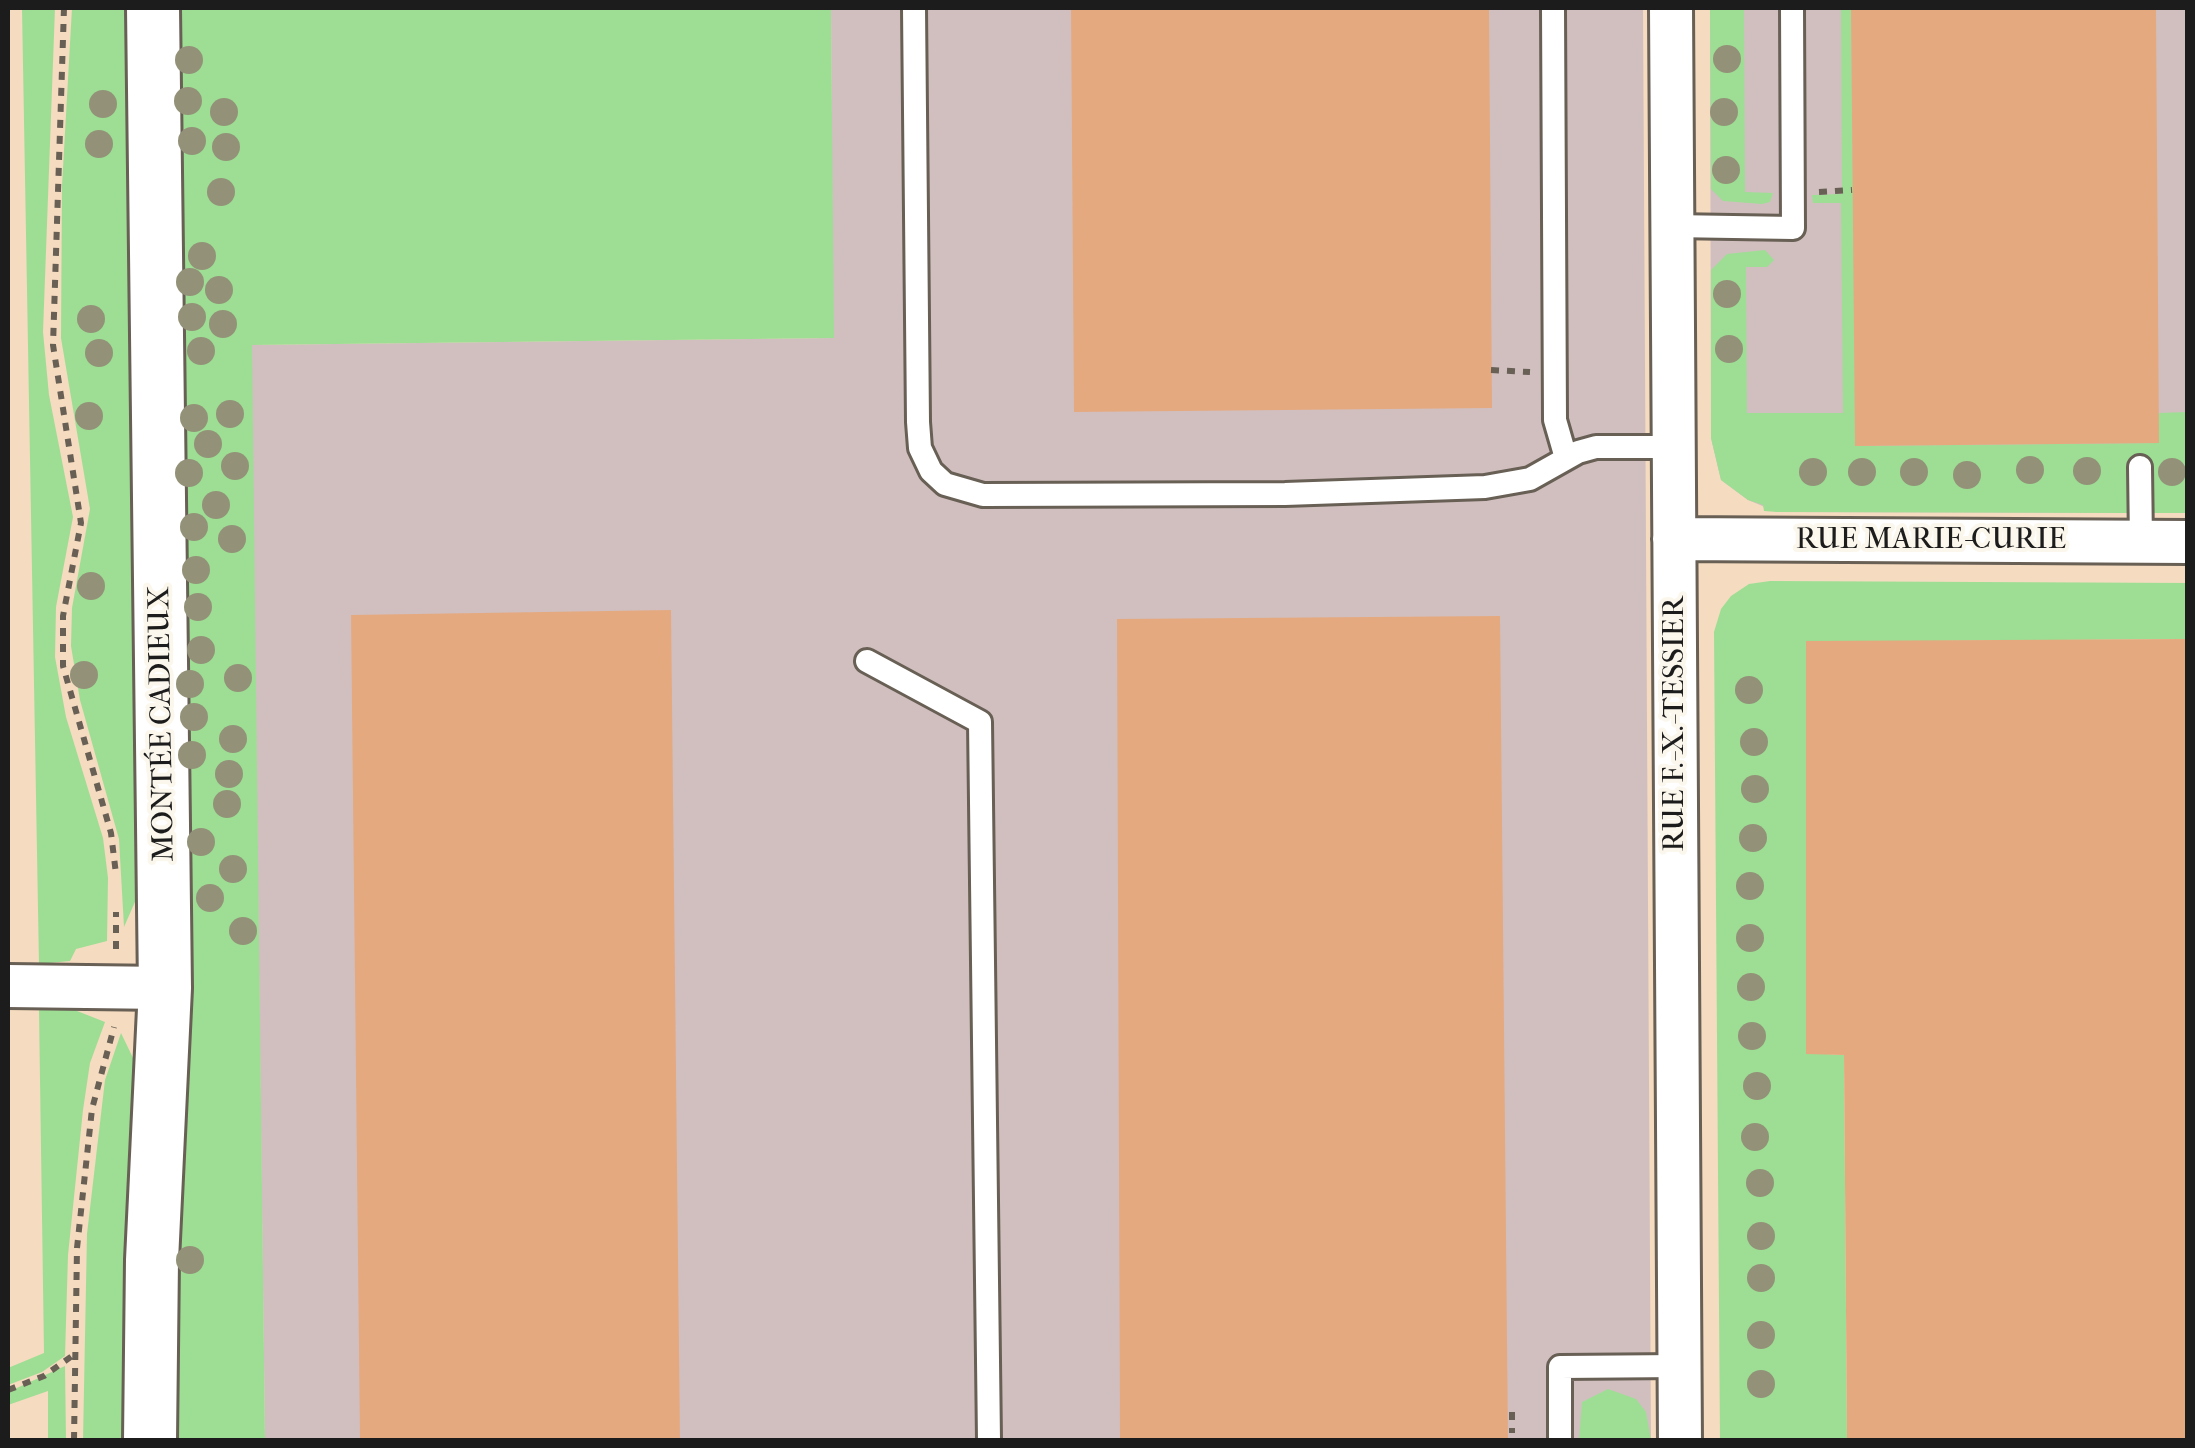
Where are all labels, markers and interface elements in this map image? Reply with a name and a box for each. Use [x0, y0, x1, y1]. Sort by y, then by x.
street label: RUE MARIE-CURIE [1796, 523, 2066, 559]
street label: MONTÉE CADIEUX [143, 586, 183, 862]
street label: RUE F.-X.-TESSIER [1658, 596, 1694, 852]

